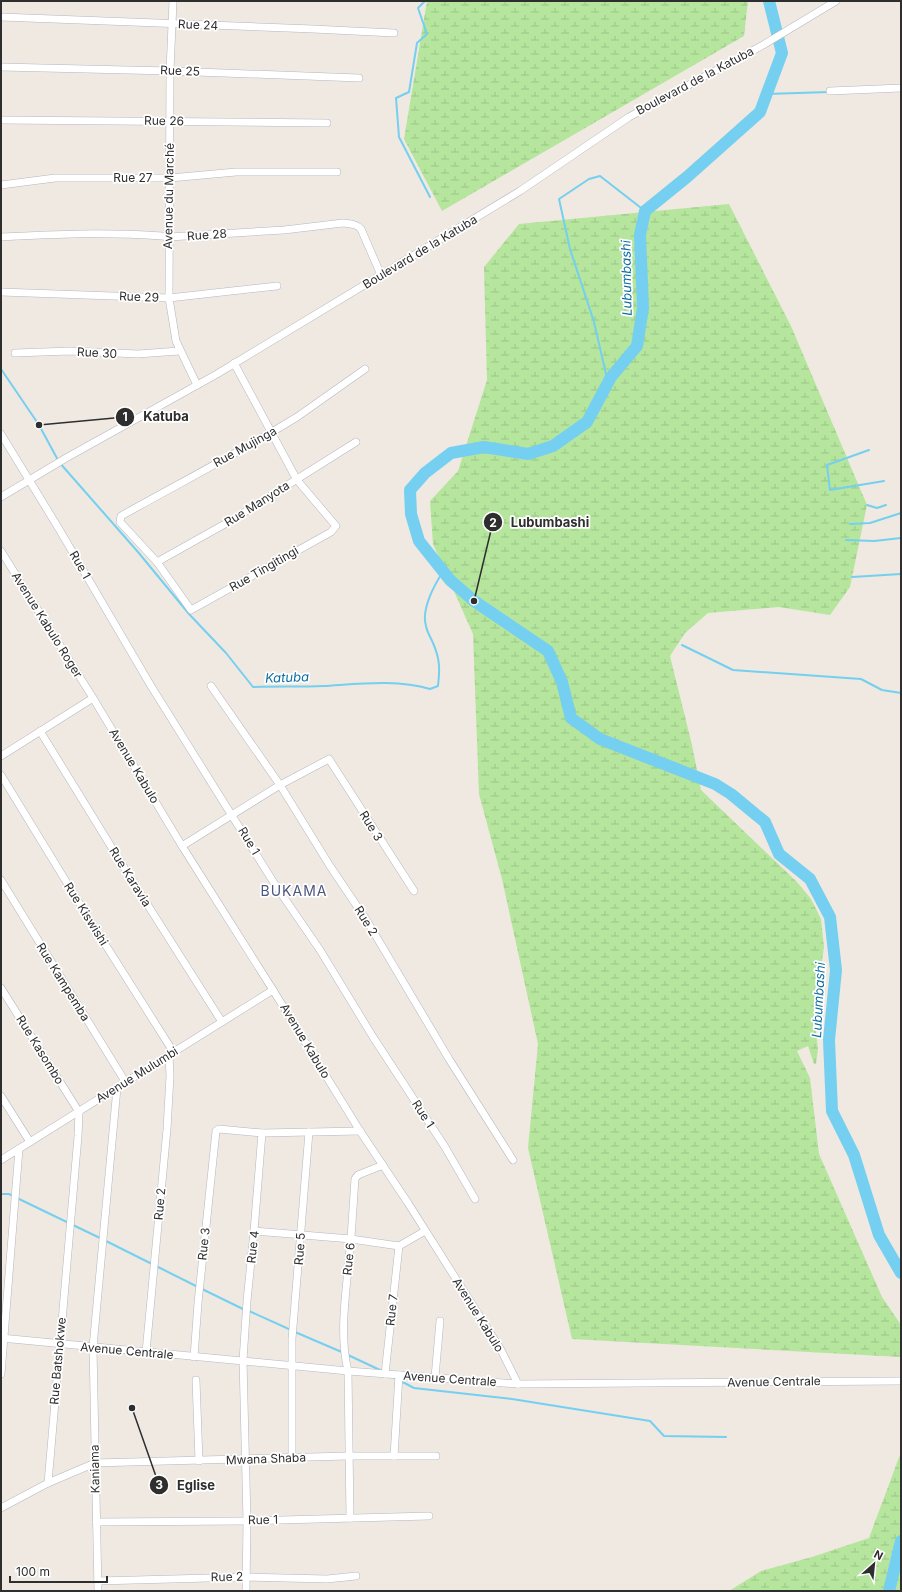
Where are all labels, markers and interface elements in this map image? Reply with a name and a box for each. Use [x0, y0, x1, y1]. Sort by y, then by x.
street label: Rue 24 [178, 16, 219, 33]
street label: Boulevard de la Katuba [633, 43, 756, 118]
street label: Rue 25 [160, 62, 200, 79]
street label: Rue 26 [144, 113, 184, 128]
street label: Avenue du Marché [160, 143, 177, 249]
street label: Rue 27 [113, 170, 153, 185]
street label: Boulevard de la Katuba [360, 211, 480, 292]
street label: Rue 28 [187, 226, 227, 243]
water label: Lubumbashi [617, 239, 635, 316]
street label: Rue 29 [119, 288, 159, 305]
street label: Rue 30 [77, 344, 117, 361]
callout: Katuba [115, 404, 196, 429]
text: Katuba [143, 408, 189, 424]
text: 1 [122, 409, 128, 424]
street label: Rue Mujinga [210, 423, 279, 470]
street label: Rue Manyota [221, 478, 292, 530]
callout: Lubumbashi [483, 510, 598, 535]
text: Lubumbashi [511, 514, 589, 530]
text: 2 [489, 515, 497, 530]
street label: Rue Tingitingi [226, 543, 301, 594]
street label: Rue 1 [66, 548, 94, 582]
street label: Avenue Kabulo Roger [9, 569, 86, 681]
water label: Katuba [265, 668, 309, 686]
street label: Avenue Kabulo [106, 726, 163, 806]
street label: Rue 3 [356, 808, 386, 844]
street label: Rue 1 [235, 824, 264, 857]
street label: Rue Karavia [106, 844, 155, 909]
street label: Rue Kiswishi [61, 879, 112, 948]
district label: BUKAMA [261, 882, 327, 899]
street label: Rue 2 [351, 903, 381, 938]
street label: Rue Kampemba [33, 940, 94, 1024]
water label: Lubumbashi [808, 961, 828, 1038]
street label: Avenue Kabulo [277, 1001, 334, 1081]
street label: Rue Kasombo [13, 1012, 68, 1087]
street label: Avenue Mulumbi [93, 1043, 181, 1106]
street label: Rue 1 [409, 1097, 438, 1130]
street label: Rue 2 [151, 1187, 168, 1221]
street label: Rue 3 [194, 1227, 213, 1261]
street label: Rue 4 [243, 1230, 262, 1264]
street label: Rue 5 [291, 1232, 308, 1266]
street label: Rue 6 [339, 1242, 358, 1276]
street label: Avenue Kabulo [450, 1275, 507, 1355]
street label: Rue 7 [382, 1293, 401, 1327]
street label: Rue Batshokwe [46, 1317, 69, 1405]
street label: Avenue Centrale [80, 1339, 174, 1362]
street label: Avenue Centrale [403, 1368, 497, 1389]
street label: Avenue Centrale [727, 1373, 821, 1390]
street label: Kaniama [87, 1444, 102, 1494]
street label: Mwana Shaba [226, 1450, 306, 1467]
callout: Eglise [149, 1473, 223, 1498]
text: 3 [155, 1477, 163, 1492]
text: Eglise [177, 1477, 215, 1493]
street label: Rue 1 [248, 1512, 278, 1527]
north arrow [854, 1544, 894, 1584]
text: N [872, 1547, 885, 1563]
scale bar [10, 1558, 107, 1584]
text: 100 m [16, 1564, 50, 1579]
street label: Rue 2 [211, 1569, 243, 1584]

